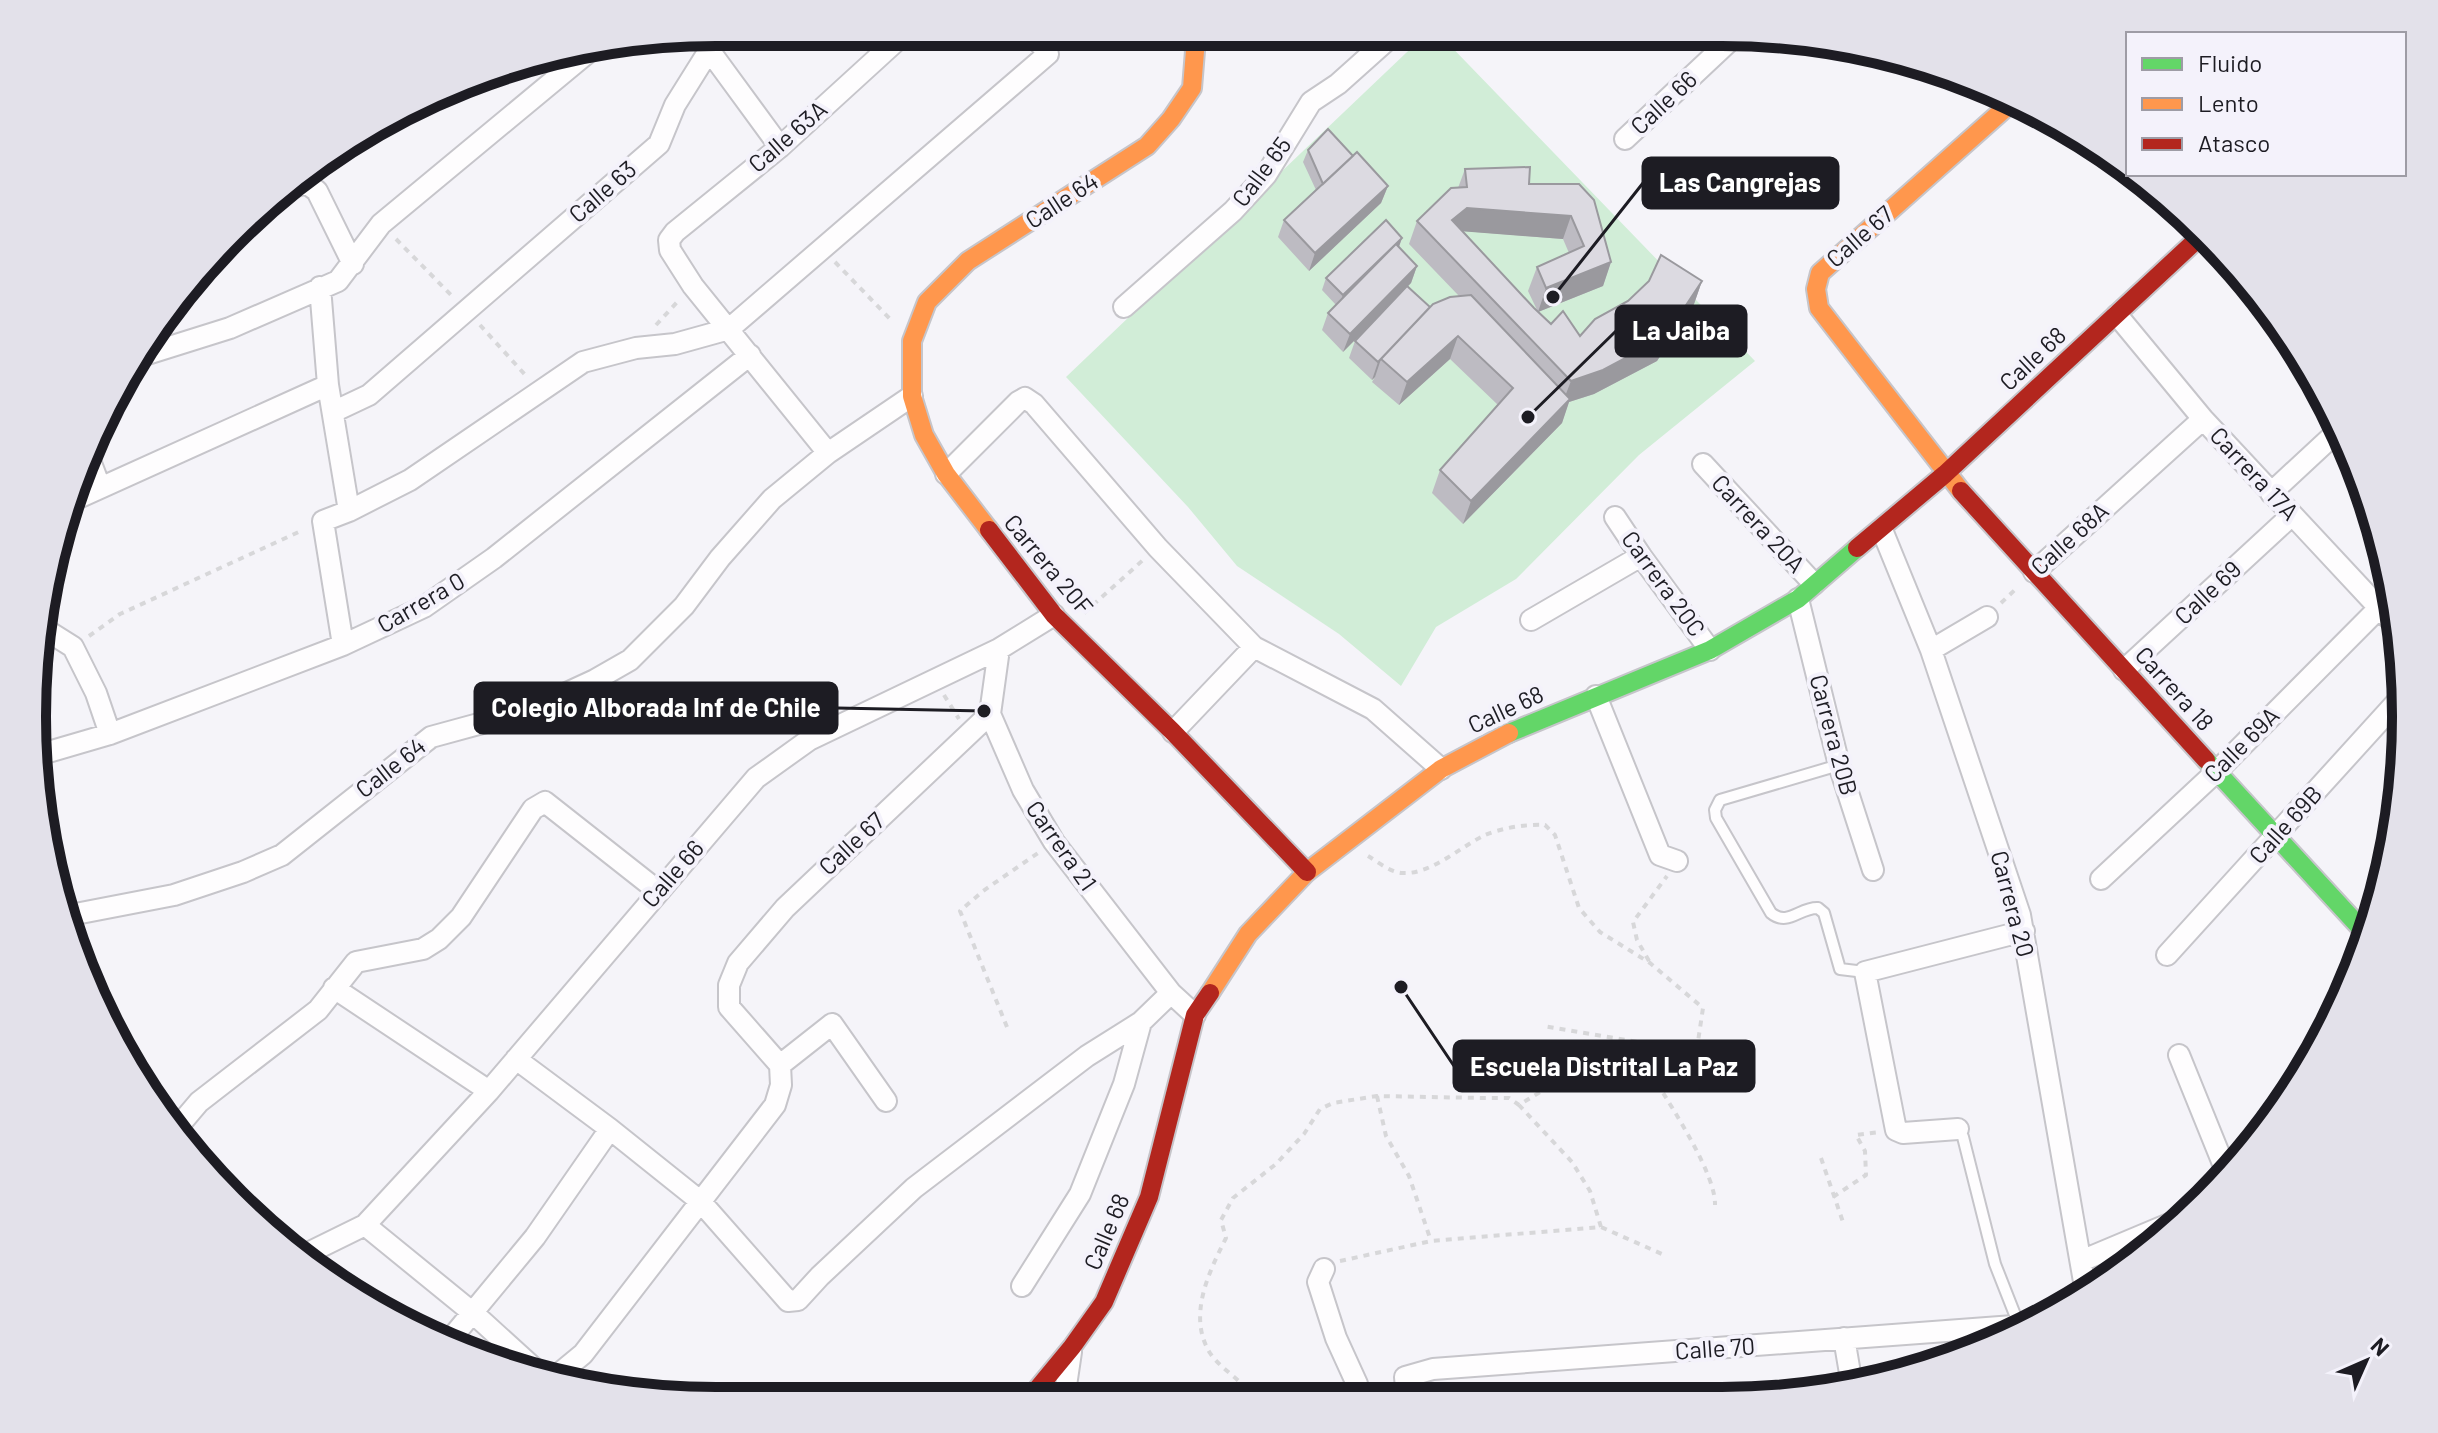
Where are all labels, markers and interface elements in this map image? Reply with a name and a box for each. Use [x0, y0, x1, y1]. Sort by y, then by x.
legend [2126, 32, 2406, 176]
text: Fluido [2198, 48, 2262, 77]
street label: Calle 66 [1624, 64, 1702, 140]
text: Lento [2198, 88, 2259, 117]
street label: Calle 63A [742, 94, 832, 178]
text: Atasco [2198, 128, 2270, 157]
street label: Calle 65 [1225, 130, 1296, 212]
street label: Calle 63 [562, 154, 642, 228]
callout: Las Cangrejas [1643, 158, 1838, 208]
street label: Calle 64 [1019, 166, 1103, 234]
text: Las Cangrejas [1659, 166, 1821, 197]
street label: Calle 67 [1820, 199, 1898, 273]
callout: La Jaiba [1616, 306, 1746, 356]
text: La Jaiba [1632, 314, 1730, 345]
street label: Calle 68 [1993, 320, 2071, 396]
street label: Carrera 17A [2205, 420, 2306, 526]
street label: Carrera 20A [1706, 468, 1812, 578]
street label: Calle 68A [2024, 495, 2114, 580]
street label: Carrera 20F [999, 508, 1100, 621]
street label: Carrera 20C [1616, 525, 1712, 642]
street label: Calle 69 [2168, 554, 2246, 630]
street label: Carrera 0 [371, 565, 469, 638]
street label: Carrera 18 [2130, 640, 2221, 736]
street label: Carrera 20B [1804, 671, 1865, 798]
street label: Calle 68 [1463, 679, 1548, 739]
callout: Colegio Alborada Inf de Chile [475, 683, 837, 733]
text: Colegio Alborada Inf de Chile [491, 691, 821, 722]
street label: Calle 69A [2197, 700, 2285, 788]
street label: Calle 64 [349, 730, 431, 803]
street label: Calle 69B [2242, 779, 2328, 869]
street label: Carrera 21 [1021, 794, 1104, 896]
street label: Calle 67 [812, 805, 890, 880]
street label: Calle 66 [635, 833, 709, 913]
street label: Carrera 20 [1985, 847, 2042, 960]
callout: Escuela Distrital La Paz [1454, 1041, 1754, 1091]
text: Escuela Distrital La Paz [1470, 1050, 1738, 1081]
street label: Calle 68 [1077, 1189, 1135, 1274]
north arrow [2326, 1321, 2406, 1401]
street label: Calle 70 [1674, 1330, 1756, 1365]
text: N [2366, 1332, 2395, 1361]

